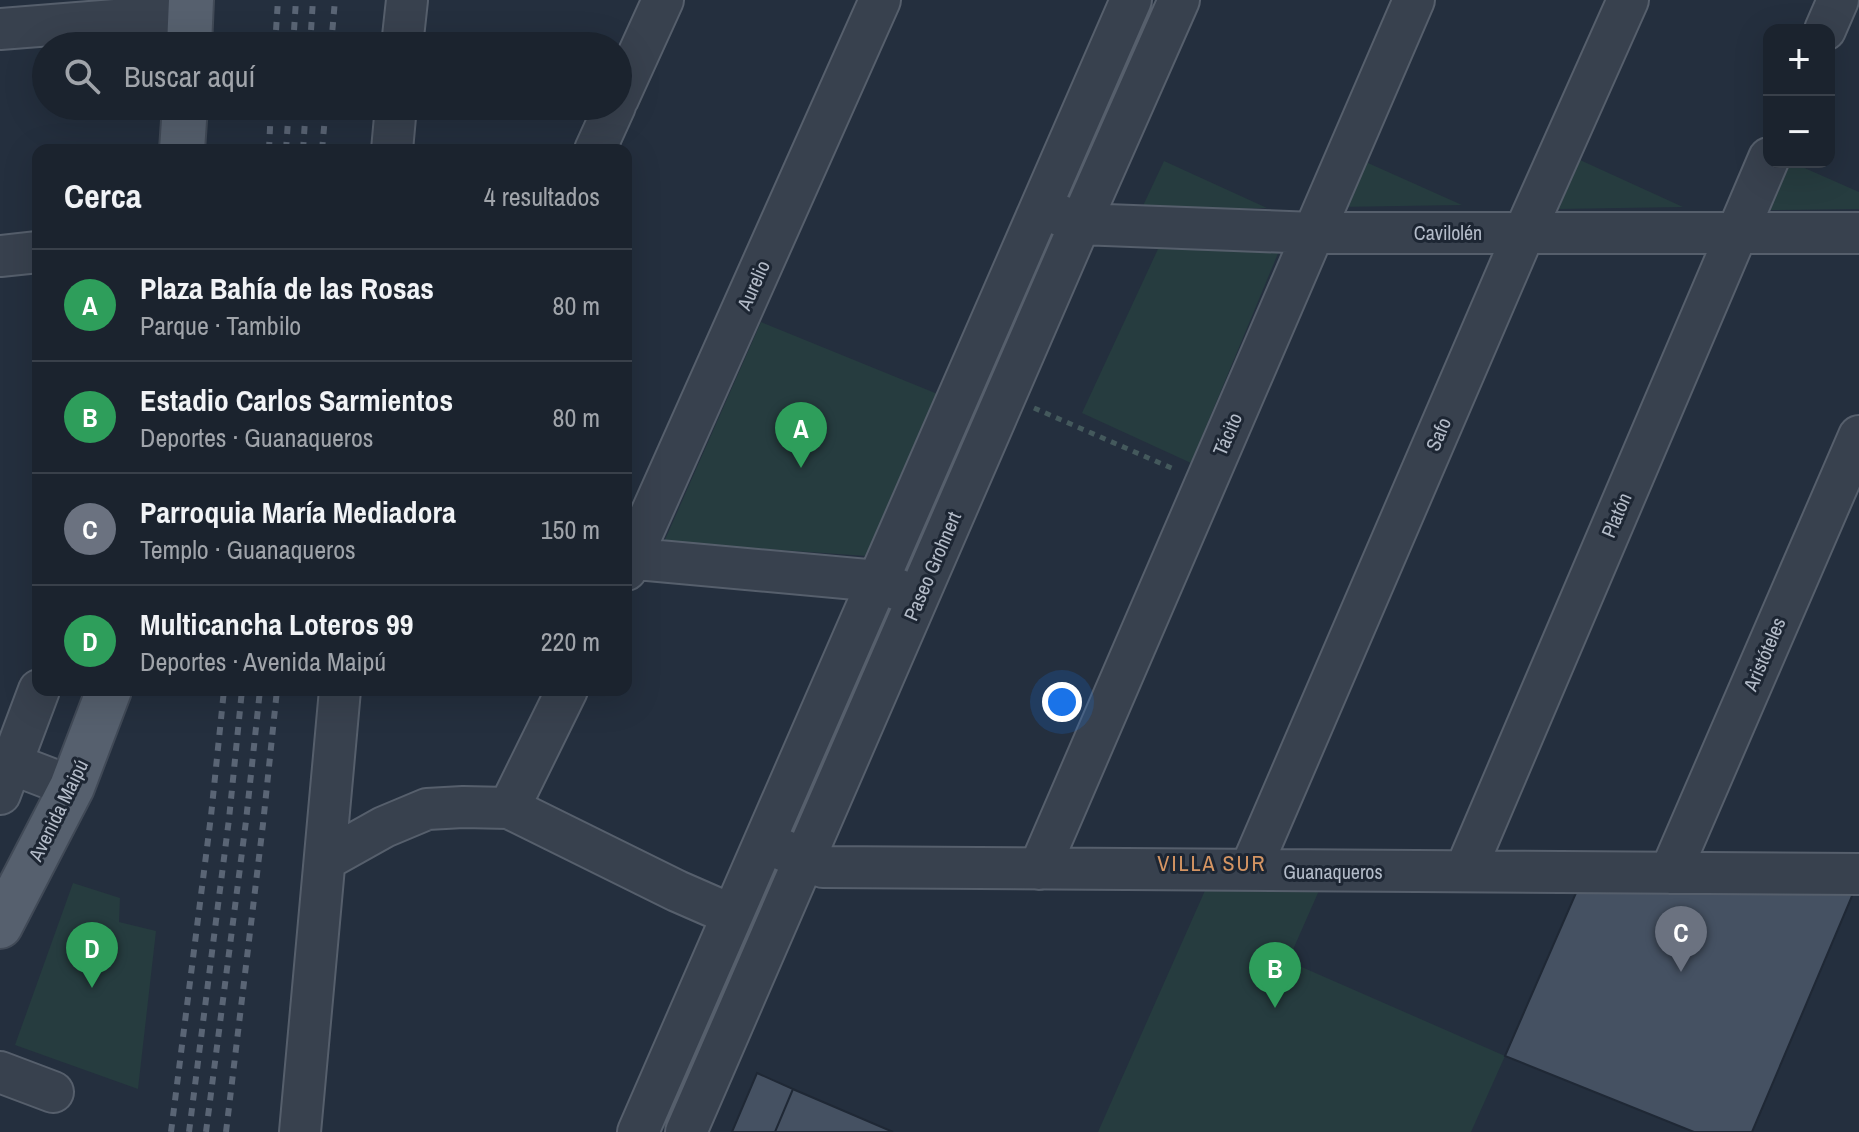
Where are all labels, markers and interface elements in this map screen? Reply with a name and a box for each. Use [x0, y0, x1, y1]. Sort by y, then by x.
map controls [1763, 24, 1835, 168]
button: + [1763, 24, 1835, 96]
search box [32, 32, 632, 120]
icon: search [60, 54, 104, 98]
text: Buscar aquí [124, 56, 255, 96]
button: − [1763, 96, 1835, 168]
text: Cerca [64, 173, 142, 219]
text: 4 resultados [484, 179, 600, 214]
street label: Cavilolén [1414, 219, 1482, 246]
street label: Aurelio [730, 256, 776, 315]
text: Plaza Bahía de las Rosas [140, 268, 434, 308]
text: A [82, 288, 98, 323]
text: 80 m [553, 288, 600, 323]
text: Parque · Tambilo [140, 308, 301, 343]
text: Estadio Carlos Sarmientos [140, 380, 453, 420]
text: B [82, 400, 98, 435]
text: 80 m [553, 400, 600, 435]
pin: A [775, 402, 827, 468]
street label: Tácito [1206, 408, 1248, 460]
street label: Safo [1419, 413, 1457, 455]
text: Deportes · Guanaqueros [140, 420, 373, 455]
street label: Platón [1594, 488, 1638, 542]
text: Parroquia María Mediadora [140, 492, 456, 532]
street label: Paseo Grohnert [897, 507, 967, 625]
text: C [82, 512, 98, 547]
text: 150 m [541, 512, 600, 547]
text: Templo · Guanaqueros [140, 532, 356, 567]
text: Multicancha Loteros 99 [140, 604, 413, 644]
street label: Aristóteles [1736, 613, 1792, 696]
text: D [82, 624, 98, 659]
text: 220 m [541, 624, 600, 659]
text: Deportes · Avenida Maipú [140, 644, 386, 679]
your location [1042, 682, 1082, 722]
street label: Avenida Maipú [21, 755, 94, 866]
district label: VILLA SUR [1157, 848, 1267, 878]
street label: Guanaqueros [1283, 858, 1383, 885]
pin: C [1655, 906, 1707, 972]
pin: D [66, 922, 118, 988]
pin: B [1249, 942, 1301, 1008]

